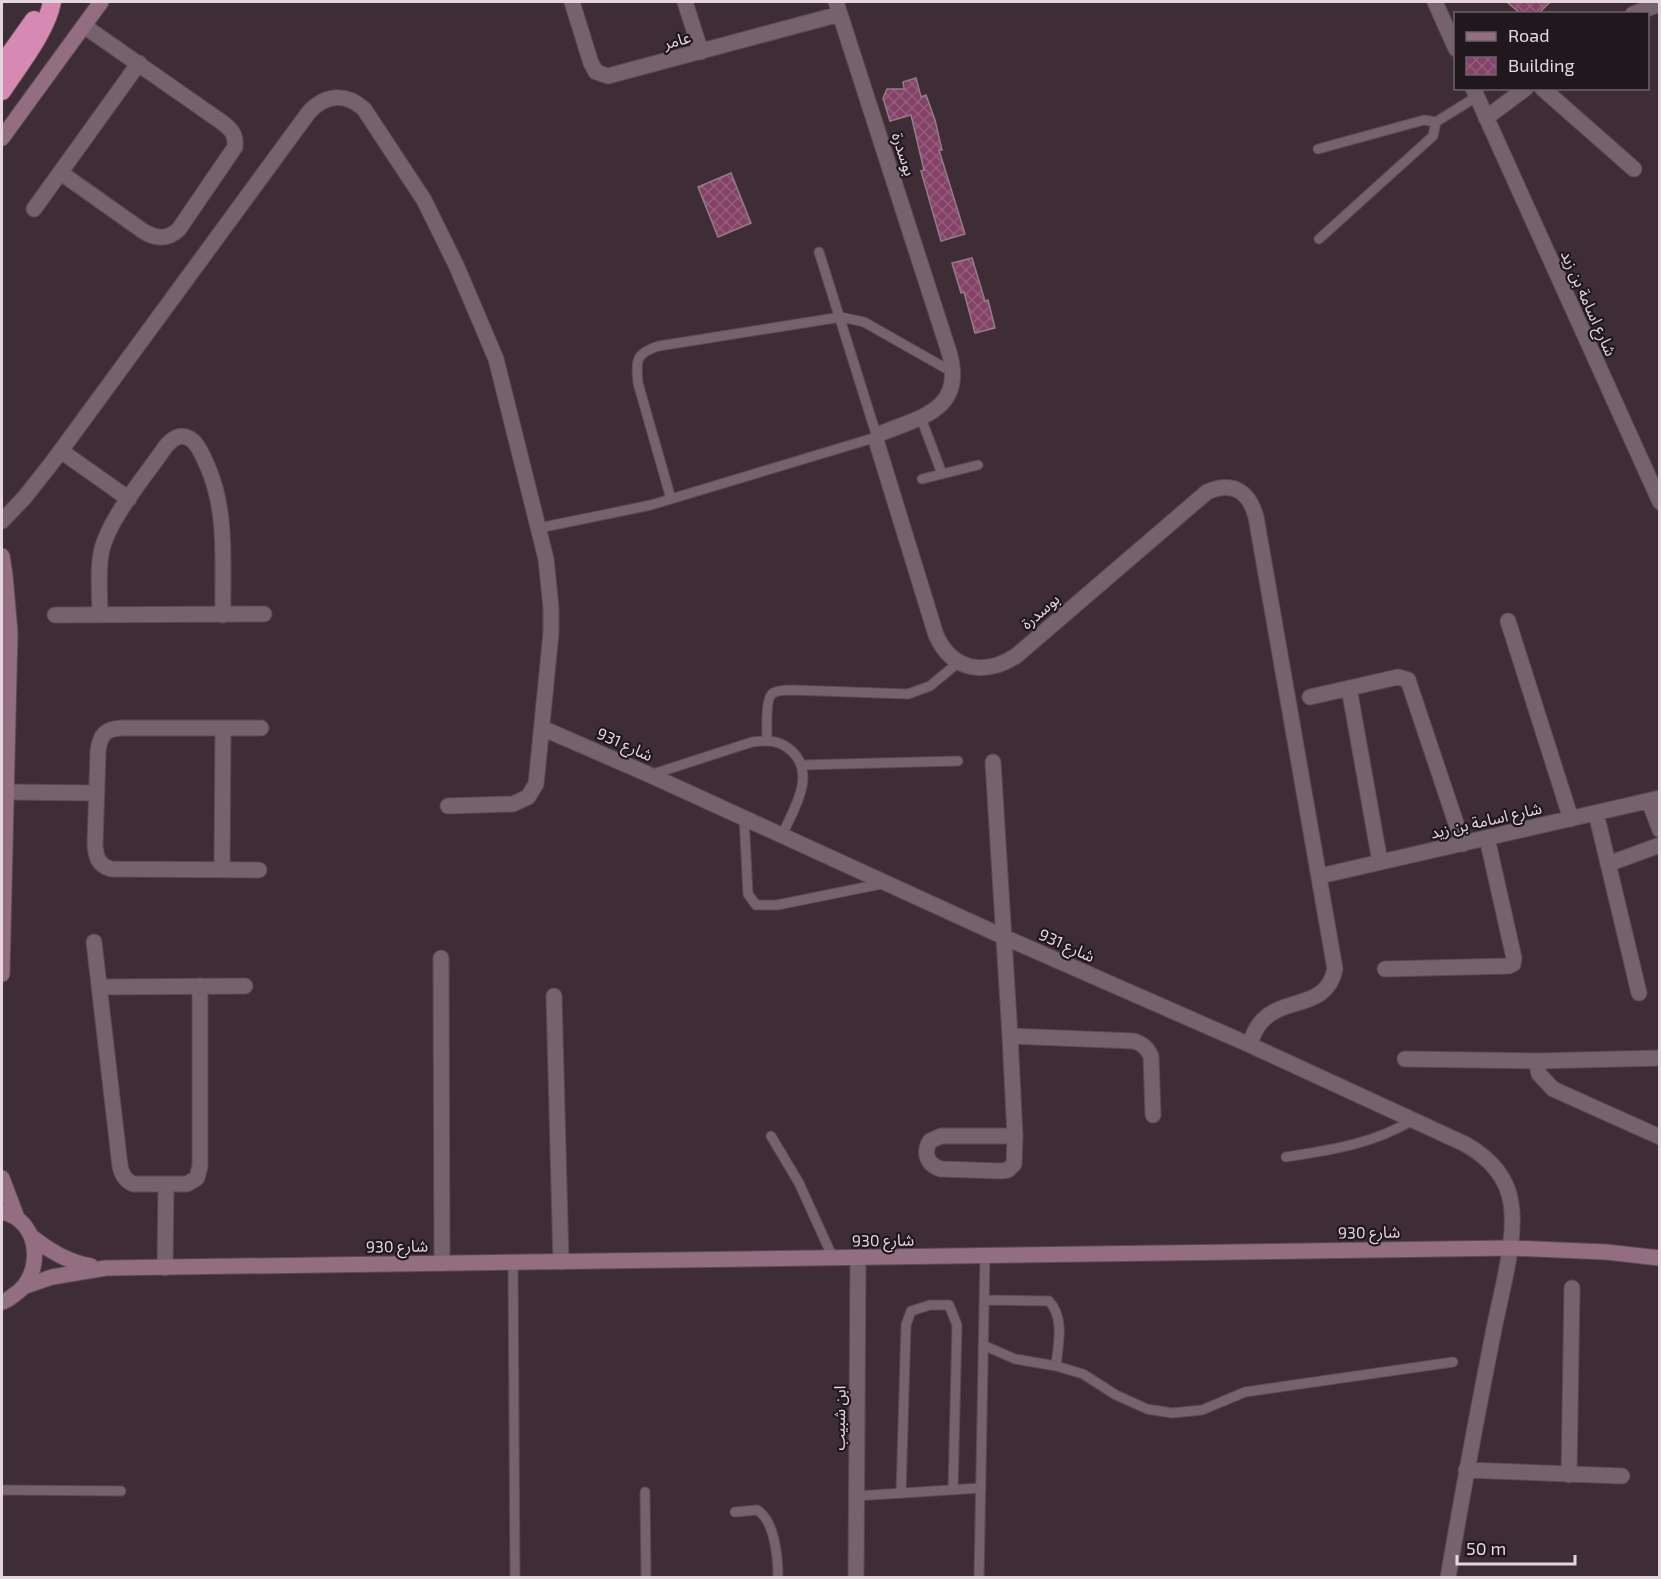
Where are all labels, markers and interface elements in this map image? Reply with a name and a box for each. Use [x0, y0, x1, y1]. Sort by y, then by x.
legend [1454, 12, 1649, 90]
text: Road [1508, 24, 1549, 46]
street label: عامر [660, 27, 693, 53]
text: Building [1508, 54, 1575, 76]
street label: بوسدرة [888, 130, 920, 178]
street label: شارع اسامة بن زيد [1554, 247, 1621, 360]
street label: بوسدرة [1017, 589, 1063, 633]
street label: شارع 931 [593, 723, 656, 768]
street label: شارع اسامة بن زيد [1428, 797, 1544, 845]
street label: شارع 931 [1035, 924, 1098, 969]
street label: شارع 930 [1338, 1221, 1400, 1246]
street label: شارع 930 [852, 1229, 914, 1254]
street label: شارع 930 [366, 1235, 428, 1260]
street label: ابن شبيب [828, 1385, 850, 1451]
scale bar [1457, 1528, 1576, 1566]
text: 50 m [1466, 1537, 1506, 1559]

